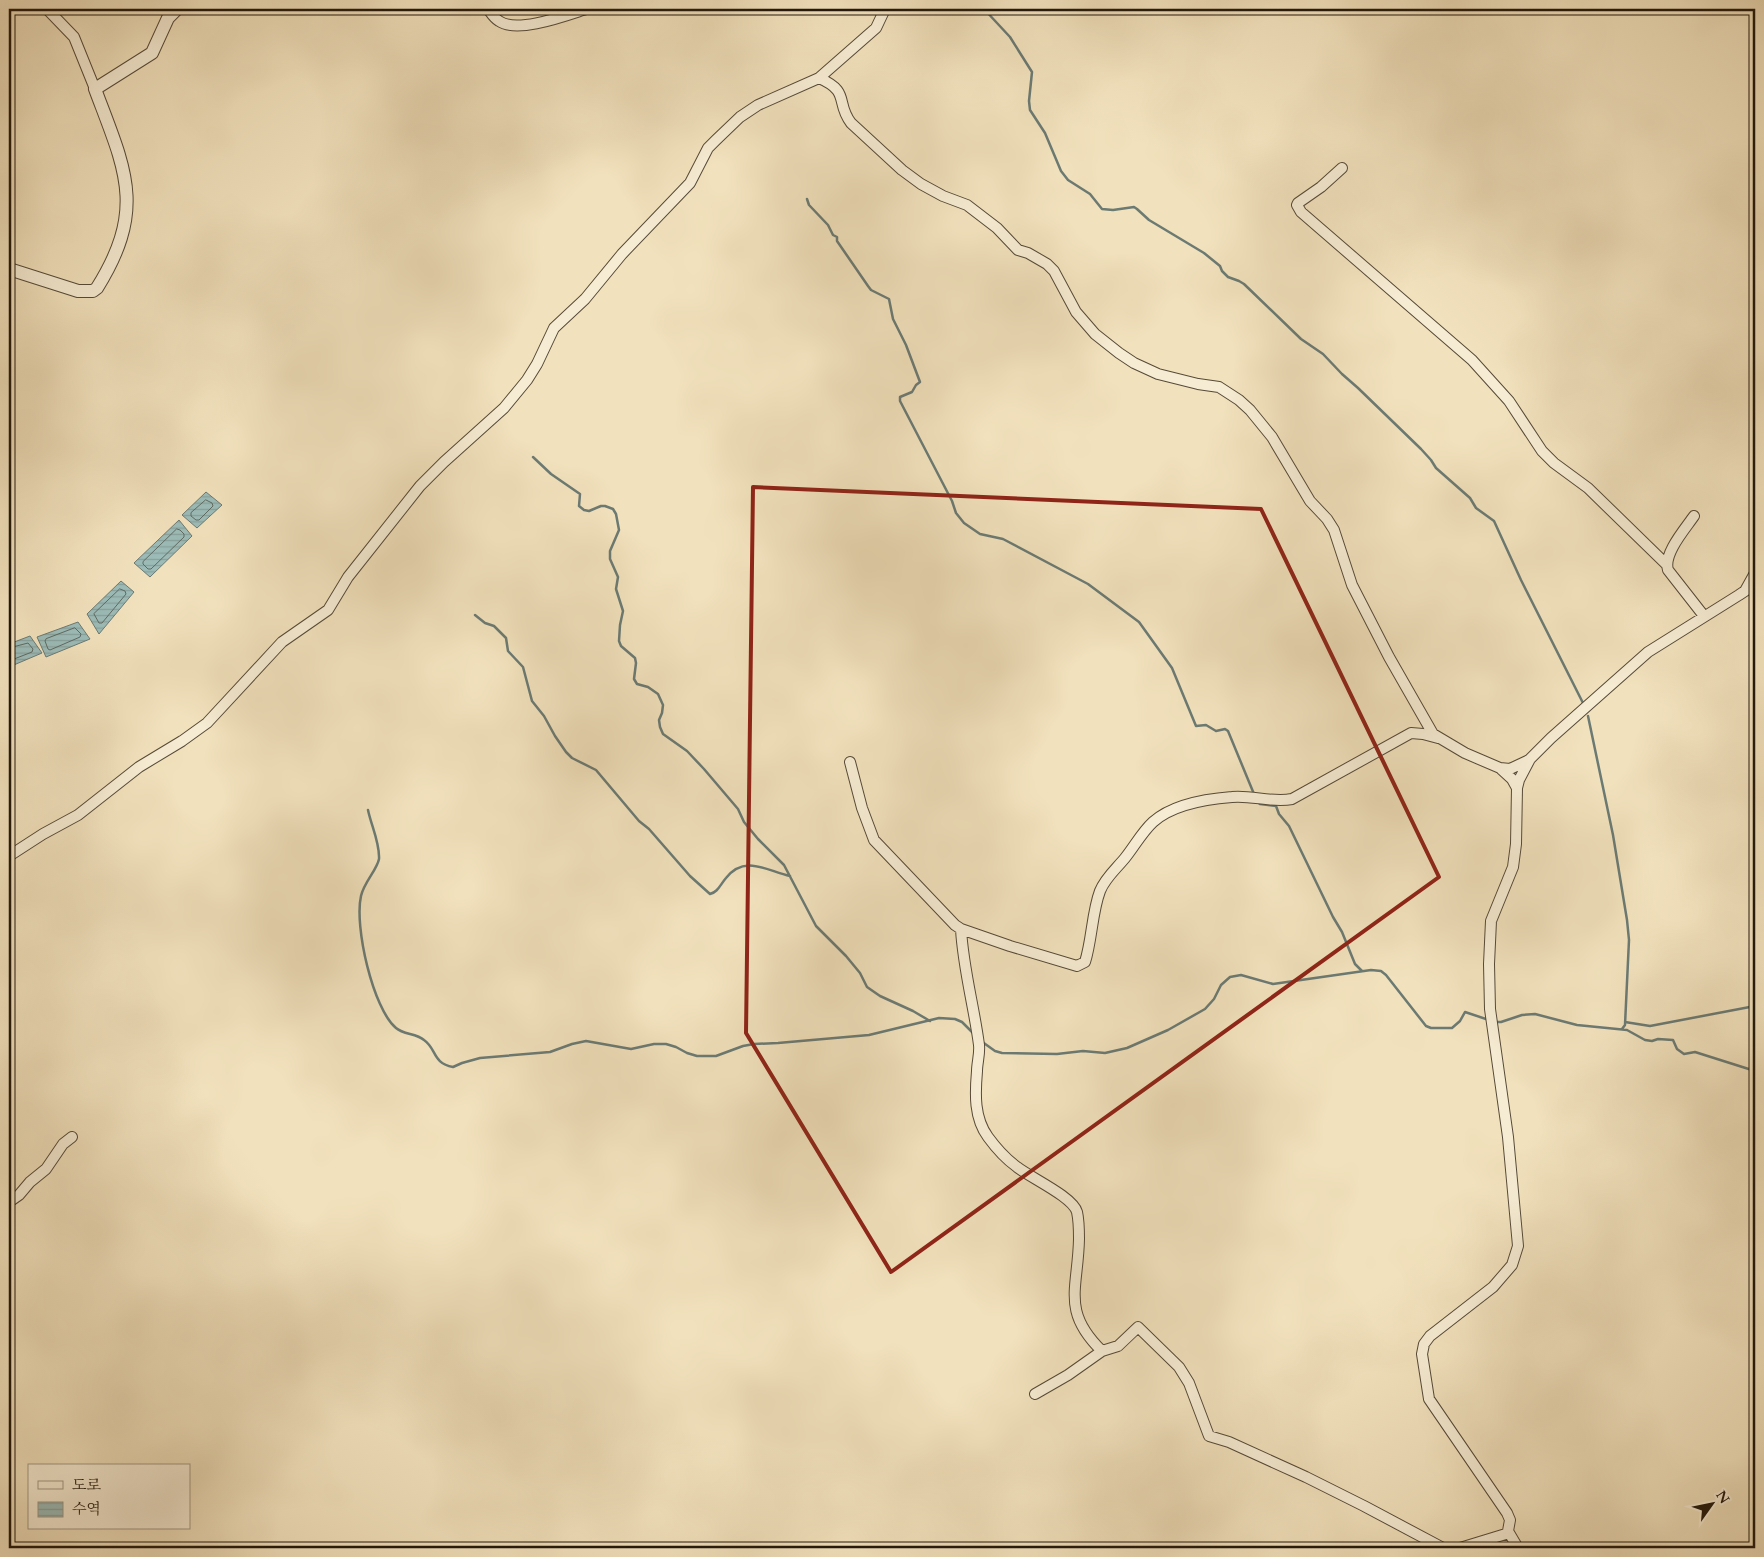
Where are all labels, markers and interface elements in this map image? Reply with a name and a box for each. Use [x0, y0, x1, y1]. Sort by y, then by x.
legend [28, 1464, 190, 1530]
text: 도로 [72, 1475, 101, 1495]
north arrow [1686, 1480, 1736, 1530]
text: N [1711, 1487, 1734, 1507]
text: 수역 [72, 1499, 101, 1519]

